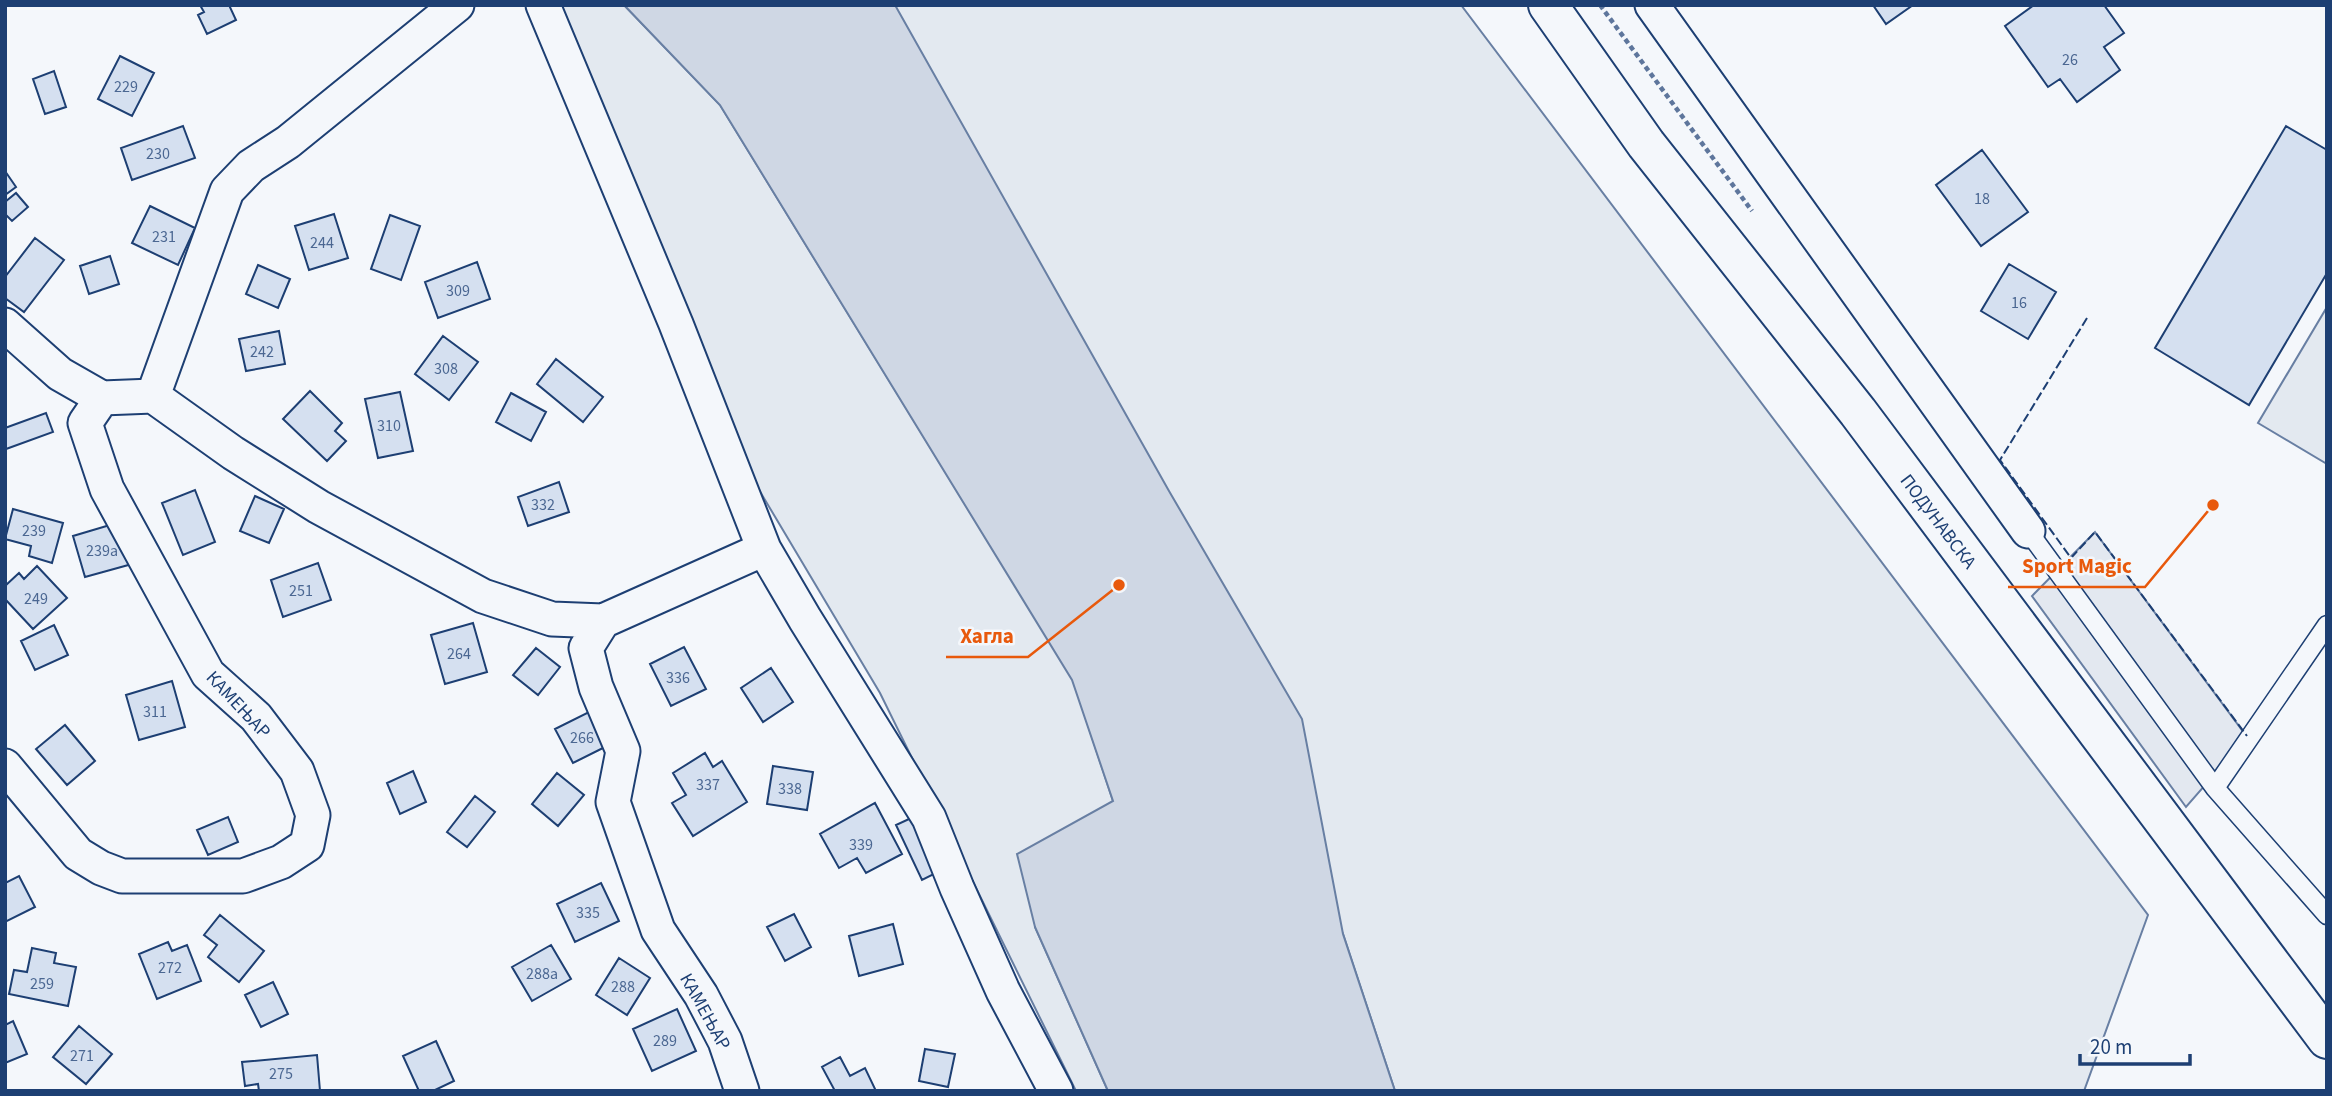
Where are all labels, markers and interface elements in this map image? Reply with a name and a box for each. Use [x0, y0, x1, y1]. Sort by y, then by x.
house number: 26 [2062, 49, 2078, 71]
house number: 229 [114, 76, 138, 98]
house number: 230 [146, 143, 170, 165]
house number: 18 [1974, 188, 1990, 210]
house number: 231 [152, 226, 176, 248]
house number: 244 [310, 232, 334, 254]
house number: 309 [446, 280, 470, 302]
house number: 16 [2011, 292, 2027, 314]
house number: 242 [250, 341, 274, 363]
house number: 308 [434, 358, 458, 380]
house number: 310 [377, 415, 401, 437]
street label: ПОДУНАВСКА [1893, 469, 1983, 575]
house number: 332 [531, 494, 555, 516]
house number: 239 [22, 520, 46, 542]
house number: 239a [86, 540, 118, 562]
callout: Sport Magic [2008, 545, 2145, 587]
text: Sport Magic [2022, 551, 2132, 581]
house number: 251 [289, 580, 313, 602]
house number: 249 [24, 588, 48, 610]
callout: Хагла [946, 615, 1028, 657]
text: Хагла [960, 621, 1014, 651]
house number: 264 [447, 643, 471, 665]
street label: КАМЕЊАР [199, 665, 276, 745]
house number: 336 [666, 667, 690, 689]
house number: 311 [143, 701, 167, 723]
house number: 266 [570, 727, 594, 749]
house number: 337 [696, 774, 720, 796]
house number: 338 [778, 778, 802, 800]
house number: 339 [849, 834, 873, 856]
house number: 335 [576, 902, 600, 924]
house number: 272 [158, 957, 182, 979]
house number: 288a [526, 963, 558, 985]
street label: КАМЕЊАР [673, 968, 737, 1055]
house number: 259 [30, 973, 54, 995]
house number: 288 [611, 976, 635, 998]
scale bar [2080, 1023, 2190, 1066]
house number: 289 [653, 1030, 677, 1052]
text: 20 m [2090, 1032, 2132, 1062]
house number: 271 [70, 1045, 94, 1067]
house number: 275 [269, 1063, 293, 1085]

